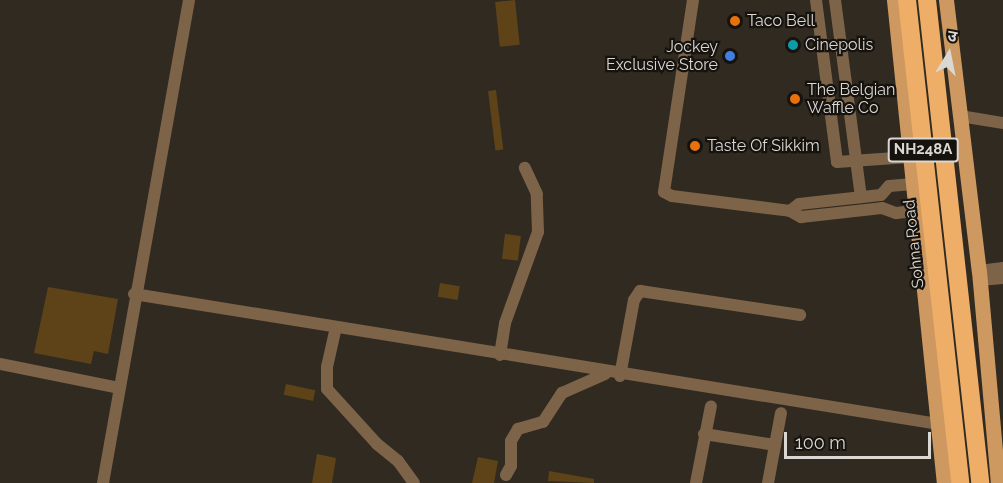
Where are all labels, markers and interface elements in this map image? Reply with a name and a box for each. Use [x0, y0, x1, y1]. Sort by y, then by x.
place label: Taco Bell [747, 11, 815, 31]
marker: Taco Bell [728, 14, 742, 28]
north arrow [919, 24, 979, 84]
text: उ [946, 26, 958, 46]
place label: Cinepolis [805, 35, 873, 55]
place label: Jockey Exclusive Store [606, 37, 718, 75]
marker: Cinepolis [786, 38, 800, 52]
marker: Jockey Exclusive Store [723, 49, 737, 63]
place label: The Belgian Waffle Co [807, 80, 895, 118]
marker: The Belgian Waffle Co [788, 92, 802, 106]
place label: Taste Of Sikkim [707, 136, 820, 156]
road number: NH248A [887, 138, 959, 162]
marker: Taste Of Sikkim [688, 139, 702, 153]
street label: Sohna Road [900, 199, 928, 289]
scale bar [787, 420, 934, 458]
text: 100 m [795, 432, 846, 453]

